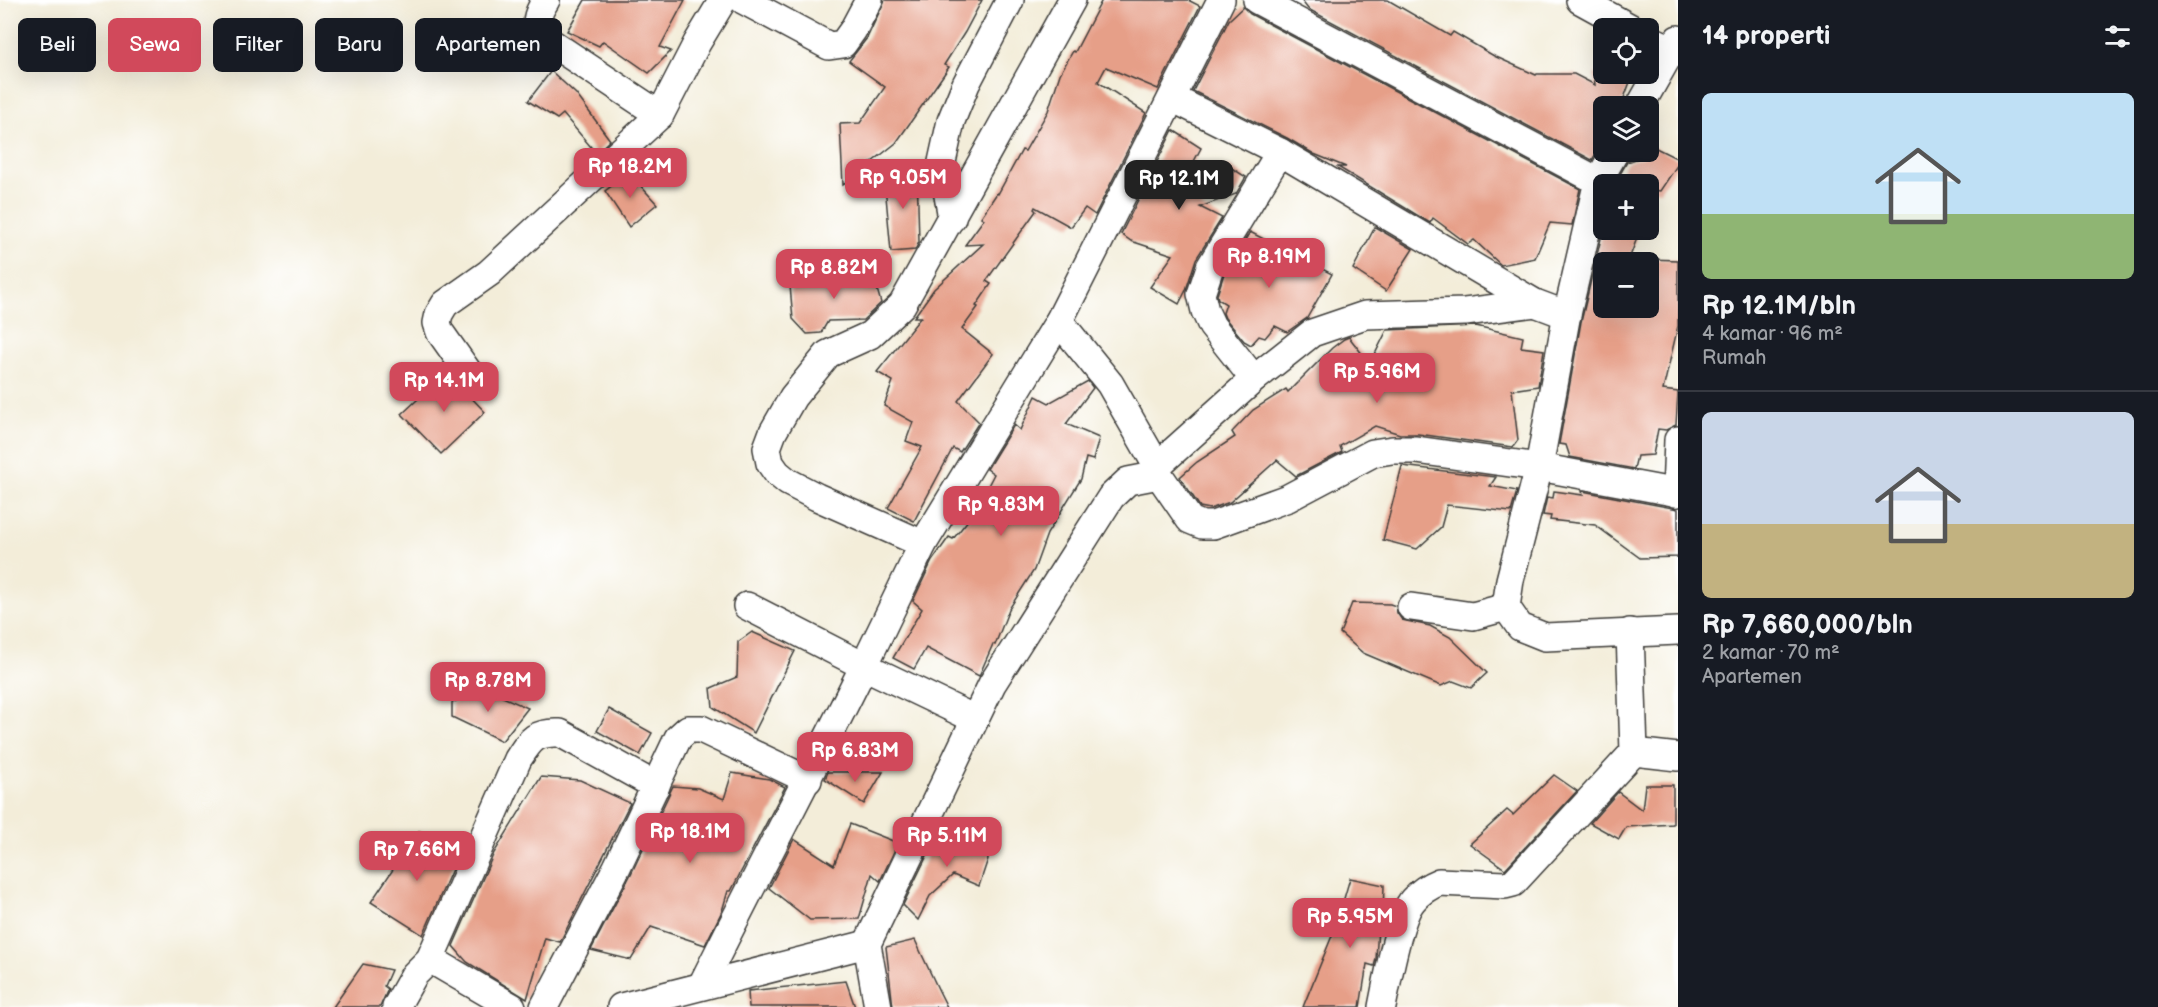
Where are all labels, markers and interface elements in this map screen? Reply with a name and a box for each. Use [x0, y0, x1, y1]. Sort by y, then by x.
chip: Beli [18, 18, 96, 72]
chip: Sewa [108, 18, 201, 72]
chip: Filter [213, 18, 303, 72]
chip: Baru [315, 18, 403, 72]
chip: Apartemen [415, 18, 562, 72]
map controls [1593, 18, 1659, 318]
button: locate [1593, 18, 1659, 84]
icon: filters [2101, 20, 2134, 53]
text: 14 properti [1702, 21, 1831, 52]
button: layers [1593, 96, 1659, 162]
icon: home [1864, 132, 1972, 240]
pin: Rp 18.2M [568, 148, 692, 199]
text: Rp 18.2M [588, 155, 672, 179]
pin: Rp 9.05M [841, 159, 965, 210]
pin: Rp 12.1M [1117, 160, 1241, 211]
text: Rp 9.05M [859, 166, 947, 190]
text: Rp 12.1M [1138, 167, 1220, 191]
button: + [1593, 174, 1659, 240]
pin: Rp 8.19M [1207, 238, 1331, 289]
text: Rp 8.19M [1227, 245, 1311, 269]
pin: Rp 8.82M [772, 249, 896, 300]
button: − [1593, 252, 1659, 318]
text: Rp 8.82M [790, 256, 878, 280]
text: Rp 12.1M/bln [1702, 291, 1856, 322]
text: 4 kamar · 96 m² [1702, 322, 1843, 346]
text: Rumah [1702, 346, 1766, 370]
pin: Rp 5.96M [1315, 353, 1439, 404]
text: Rp 5.96M [1333, 360, 1421, 384]
pin: Rp 14.1M [382, 362, 506, 413]
text: Rp 14.1M [404, 369, 484, 393]
icon: home [1864, 451, 1972, 559]
pin: Rp 9.83M [939, 486, 1063, 537]
text: Rp 9.83M [957, 493, 1045, 517]
text: Rp 7,660,000/bln [1702, 610, 1913, 641]
text: 2 kamar · 70 m² [1702, 641, 1840, 665]
pin: Rp 8.78M [426, 662, 550, 713]
text: Apartemen [1702, 665, 1802, 689]
text: Rp 8.78M [444, 669, 532, 693]
pin: Rp 6.83M [793, 732, 917, 783]
text: Rp 6.83M [811, 739, 899, 763]
pin: Rp 18.1M [628, 813, 752, 864]
pin: Rp 5.11M [885, 817, 1009, 868]
text: Rp 18.1M [649, 820, 731, 844]
text: Rp 5.11M [907, 824, 987, 848]
pin: Rp 7.66M [355, 831, 479, 882]
text: Rp 7.66M [373, 838, 461, 862]
pin: Rp 5.95M [1288, 898, 1412, 949]
text: Rp 5.95M [1306, 905, 1394, 929]

